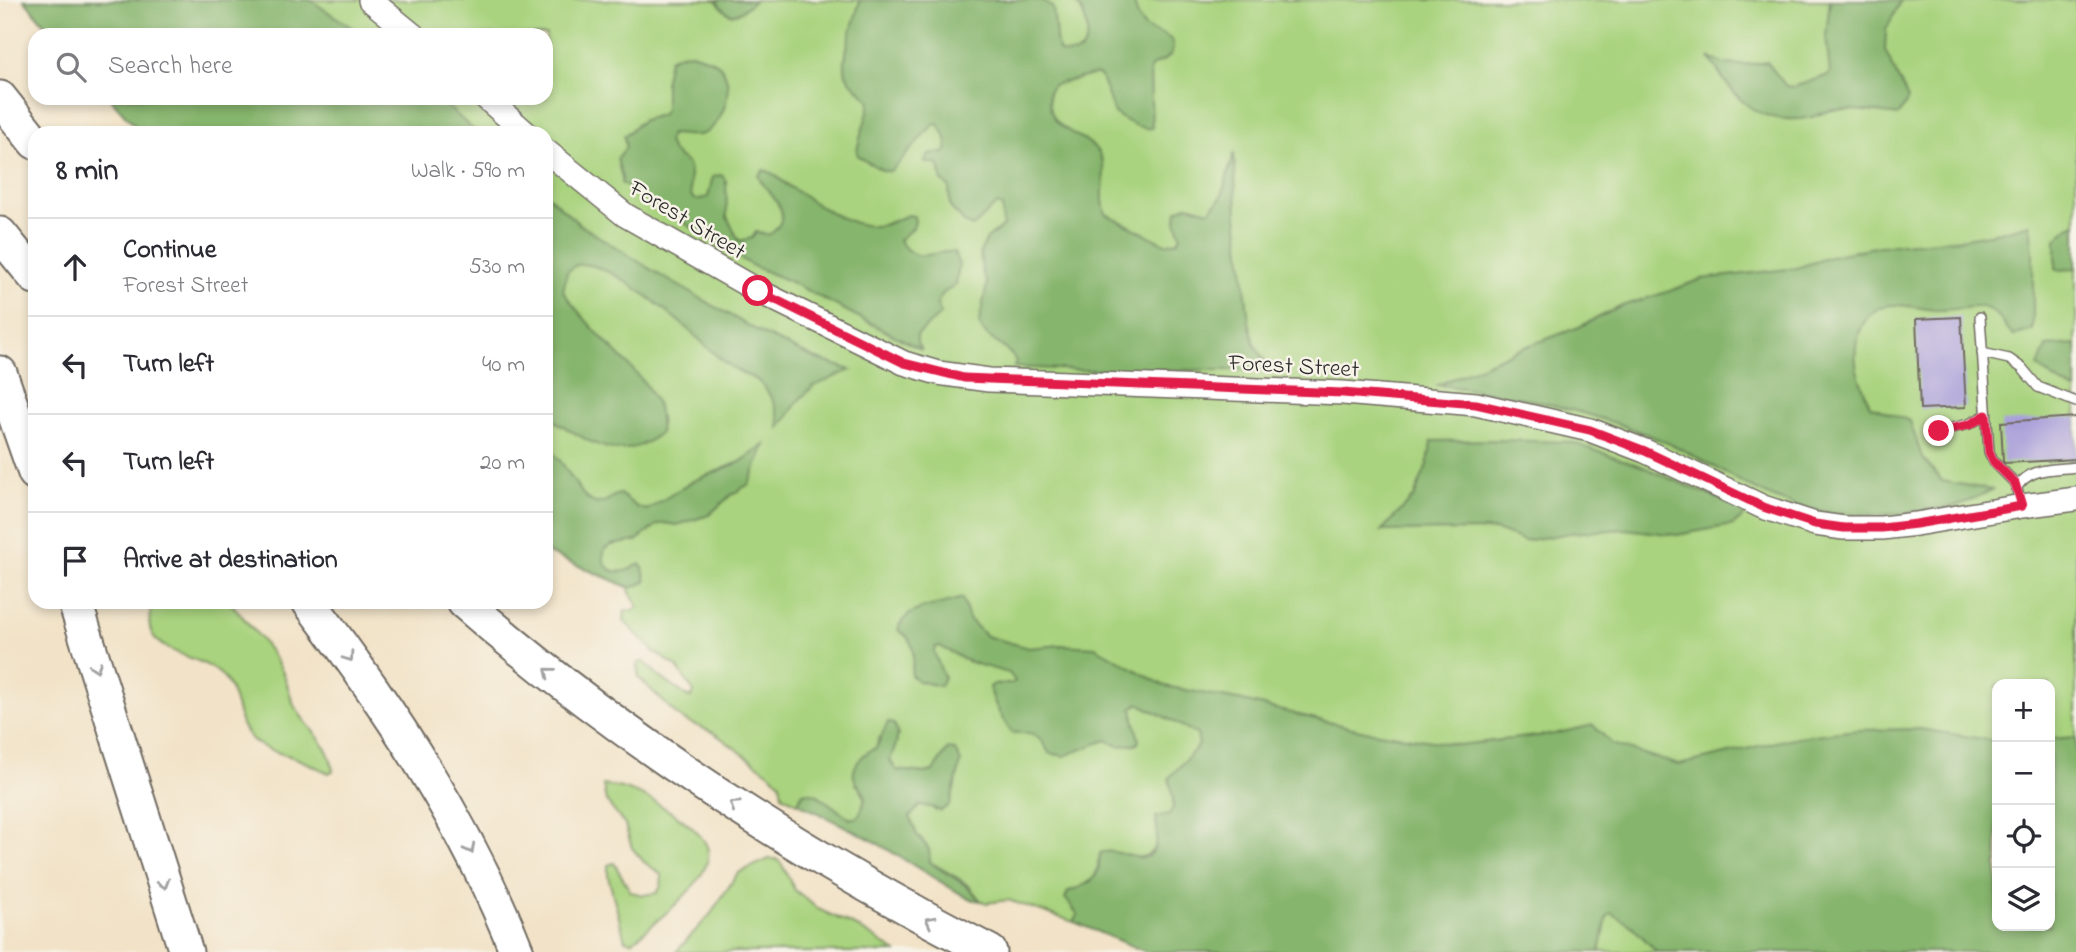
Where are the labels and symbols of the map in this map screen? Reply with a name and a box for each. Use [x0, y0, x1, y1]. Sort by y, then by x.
street label: Forest Street [621, 172, 752, 270]
route start [742, 275, 773, 306]
street label: Forest Street [1227, 347, 1360, 388]
route end [1923, 415, 1954, 446]
one-way arrow [341, 649, 353, 662]
one-way arrow [88, 660, 102, 673]
one-way arrow [545, 668, 557, 681]
one-way arrow [729, 801, 742, 814]
one-way arrow [462, 842, 476, 855]
one-way arrow [156, 878, 171, 890]
one-way arrow [925, 915, 937, 929]

